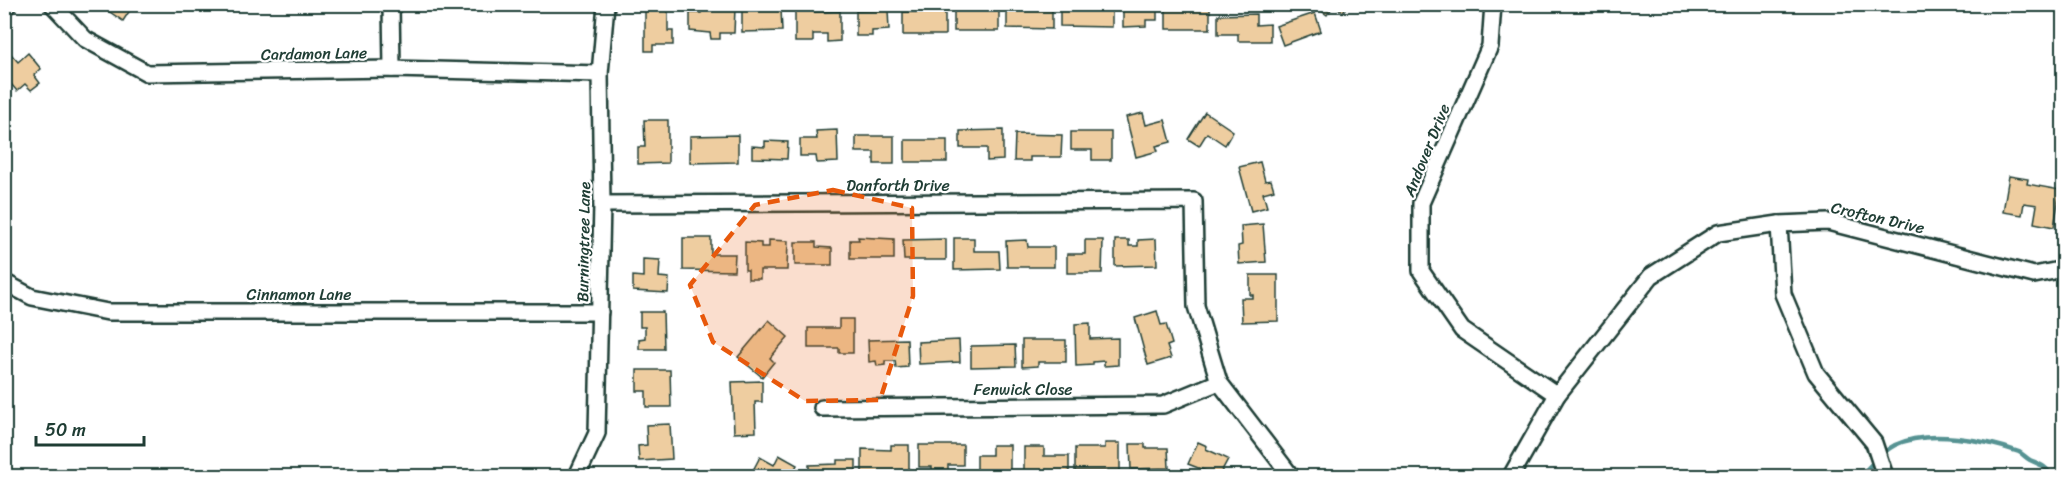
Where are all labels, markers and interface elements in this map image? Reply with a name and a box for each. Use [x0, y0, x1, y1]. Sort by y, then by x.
street label: Cardamon Lane [261, 38, 367, 69]
street label: Andover Drive [1394, 99, 1458, 202]
street label: Danforth Drive [846, 171, 950, 200]
street label: Burningtree Lane [568, 181, 599, 302]
street label: Crofton Drive [1828, 193, 1928, 242]
street label: Cinnamon Lane [247, 280, 351, 309]
street label: Fenwick Close [974, 375, 1072, 404]
scale bar [36, 409, 144, 447]
text: 50 m [45, 414, 86, 446]

